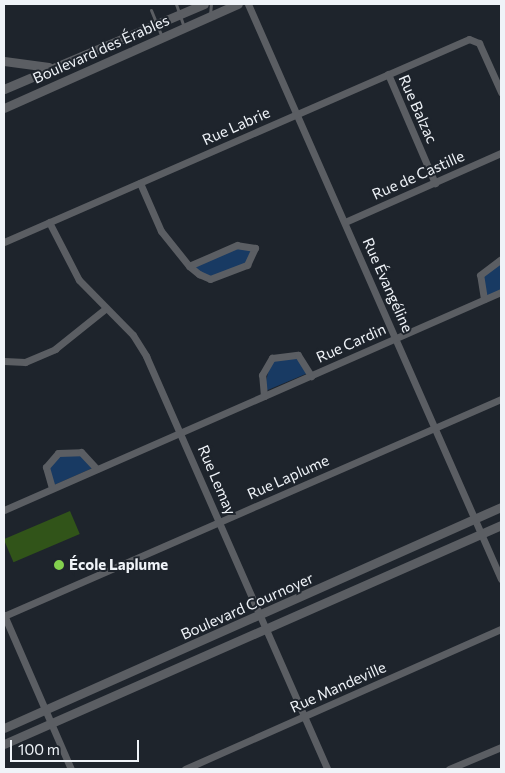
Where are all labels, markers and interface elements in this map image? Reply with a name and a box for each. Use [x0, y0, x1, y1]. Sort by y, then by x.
street label: Boulevard des Érables [30, 11, 172, 87]
street label: Rue Balzac [395, 72, 441, 146]
street label: Rue Labrie [199, 103, 273, 149]
street label: Rue de Castille [369, 147, 467, 203]
street label: Rue Évangéline [359, 235, 417, 335]
street label: Rue Cardin [313, 320, 389, 366]
street label: Rue Lemay [194, 442, 240, 518]
street label: Rue Laplume [244, 451, 332, 503]
place label: École Laplume [69, 556, 168, 574]
marker: École Laplume [53, 559, 65, 571]
street label: Boulevard Cournoyer [178, 569, 316, 643]
street label: Rue Mandeville [287, 658, 389, 716]
scale bar [12, 730, 141, 762]
text: 100 m [18, 740, 60, 758]

